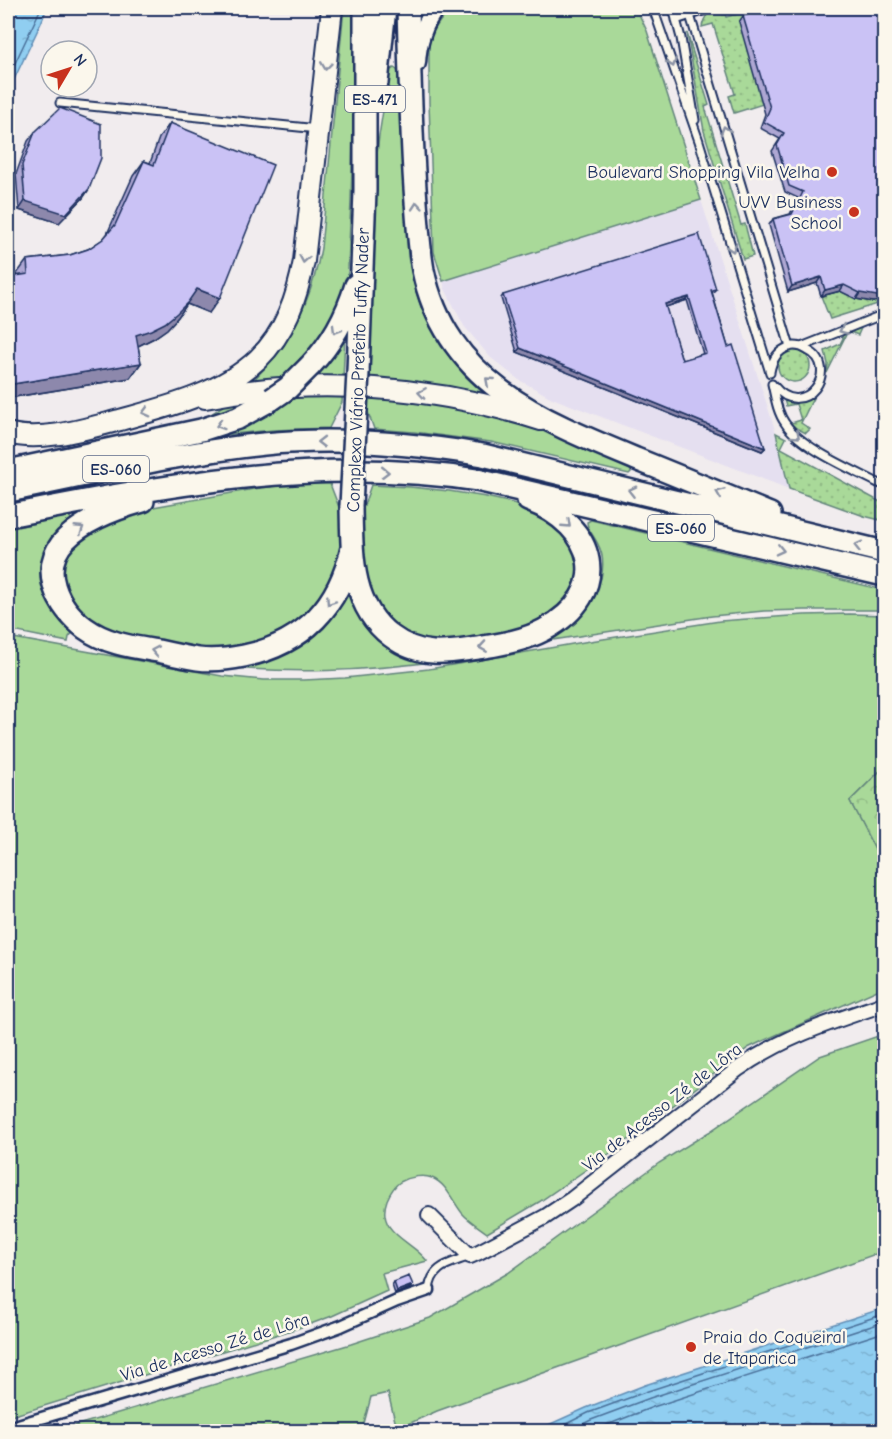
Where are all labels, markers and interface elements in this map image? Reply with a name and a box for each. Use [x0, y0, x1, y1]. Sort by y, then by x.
north arrow [39, 39, 99, 99]
text: N [70, 50, 90, 70]
one-way arrow [665, 57, 678, 68]
one-way arrow [320, 61, 332, 70]
road number: ES-471 [345, 86, 405, 112]
one-way arrow [720, 125, 732, 136]
place label: Boulevard Shopping Vila Velha [587, 162, 820, 183]
marker: Boulevard Shopping Vila Velha [825, 165, 839, 179]
place label: UVV Business School [738, 192, 842, 234]
one-way arrow [411, 202, 424, 211]
marker: UVV Business School [847, 205, 861, 219]
street label: Complexo Viário Prefeito Tuffy Nader [343, 226, 374, 513]
one-way arrow [725, 242, 737, 253]
one-way arrow [298, 254, 311, 264]
one-way arrow [838, 323, 849, 335]
one-way arrow [332, 324, 343, 334]
one-way arrow [485, 377, 495, 388]
one-way arrow [418, 388, 427, 400]
one-way arrow [141, 405, 151, 418]
one-way arrow [215, 417, 226, 430]
one-way arrow [790, 428, 800, 439]
one-way arrow [316, 435, 325, 448]
road number: ES-060 [83, 456, 149, 482]
one-way arrow [381, 466, 390, 478]
one-way arrow [627, 486, 637, 499]
one-way arrow [715, 488, 726, 500]
road number: ES-060 [648, 515, 714, 541]
one-way arrow [560, 517, 570, 528]
one-way arrow [74, 525, 84, 537]
one-way arrow [853, 540, 863, 553]
one-way arrow [774, 543, 784, 556]
one-way arrow [326, 595, 337, 606]
one-way arrow [479, 640, 488, 652]
one-way arrow [150, 645, 160, 658]
street label: Via de Acesso Zé de Lôra [578, 1039, 746, 1176]
street label: Via de Acesso Zé de Lôra [118, 1309, 312, 1386]
place label: Praia do Coqueiral de Itaparica [703, 1327, 846, 1369]
marker: Praia do Coqueiral de Itaparica [684, 1340, 698, 1354]

